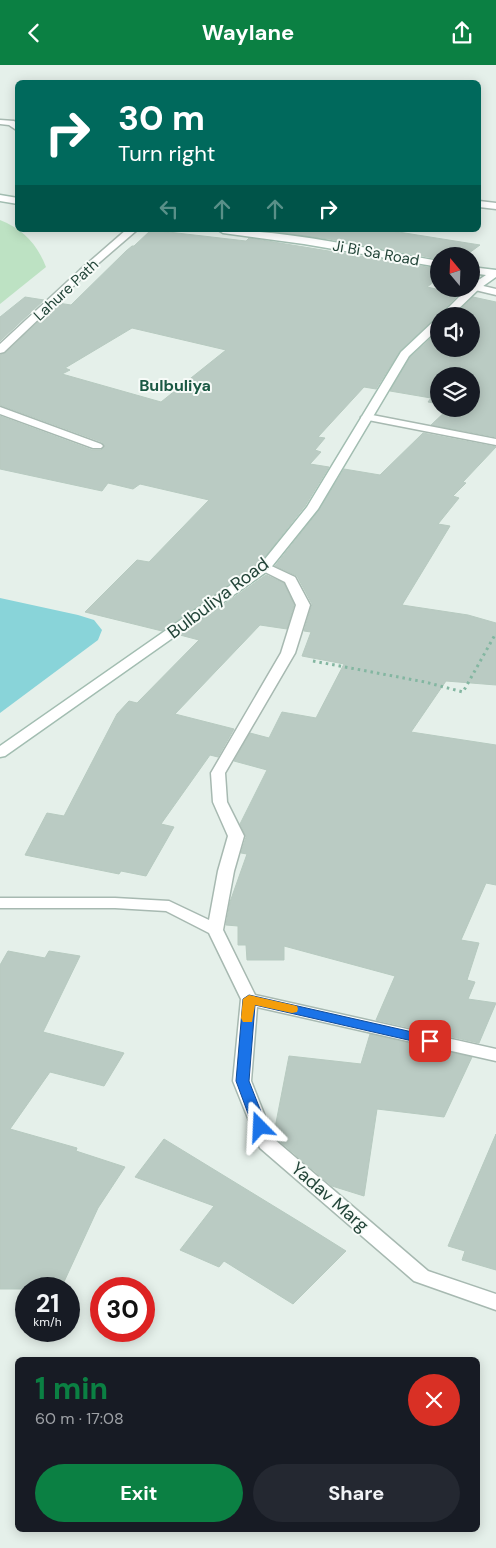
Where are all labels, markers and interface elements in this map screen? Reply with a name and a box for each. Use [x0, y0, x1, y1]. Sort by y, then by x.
text: Waylane [202, 18, 294, 47]
icon: back [20, 19, 48, 47]
icon: share [448, 19, 476, 47]
text: 30 m [118, 95, 205, 141]
icon: right [35, 100, 100, 165]
text: Turn right [118, 139, 215, 168]
icon: left [155, 195, 183, 223]
icon: ahead [208, 195, 236, 223]
icon: ahead [261, 195, 289, 223]
icon: right [314, 195, 342, 223]
street label: Ji Bi Sa Road [331, 236, 421, 270]
north arrow [430, 247, 480, 297]
map controls [430, 247, 480, 417]
street label: Lahure Path [29, 255, 103, 325]
button: sound [430, 307, 480, 357]
button: layers [430, 367, 480, 417]
district label: Bulbuliya [139, 375, 211, 396]
street label: Bulbuliya Road [162, 552, 274, 644]
pin [409, 1020, 451, 1062]
icon: arrive [416, 1027, 444, 1055]
position arrow [233, 1100, 285, 1152]
street label: Yadav Marg [286, 1157, 374, 1237]
speed limit sign: 30 [90, 1277, 155, 1342]
text: 21 [36, 1287, 59, 1320]
text: km/h [33, 1314, 62, 1330]
text: 1 min [35, 1369, 108, 1408]
button: close [408, 1374, 460, 1426]
text: 60 m · 17:08 [35, 1408, 124, 1429]
button: Exit [35, 1464, 243, 1522]
button: Share [253, 1464, 460, 1522]

